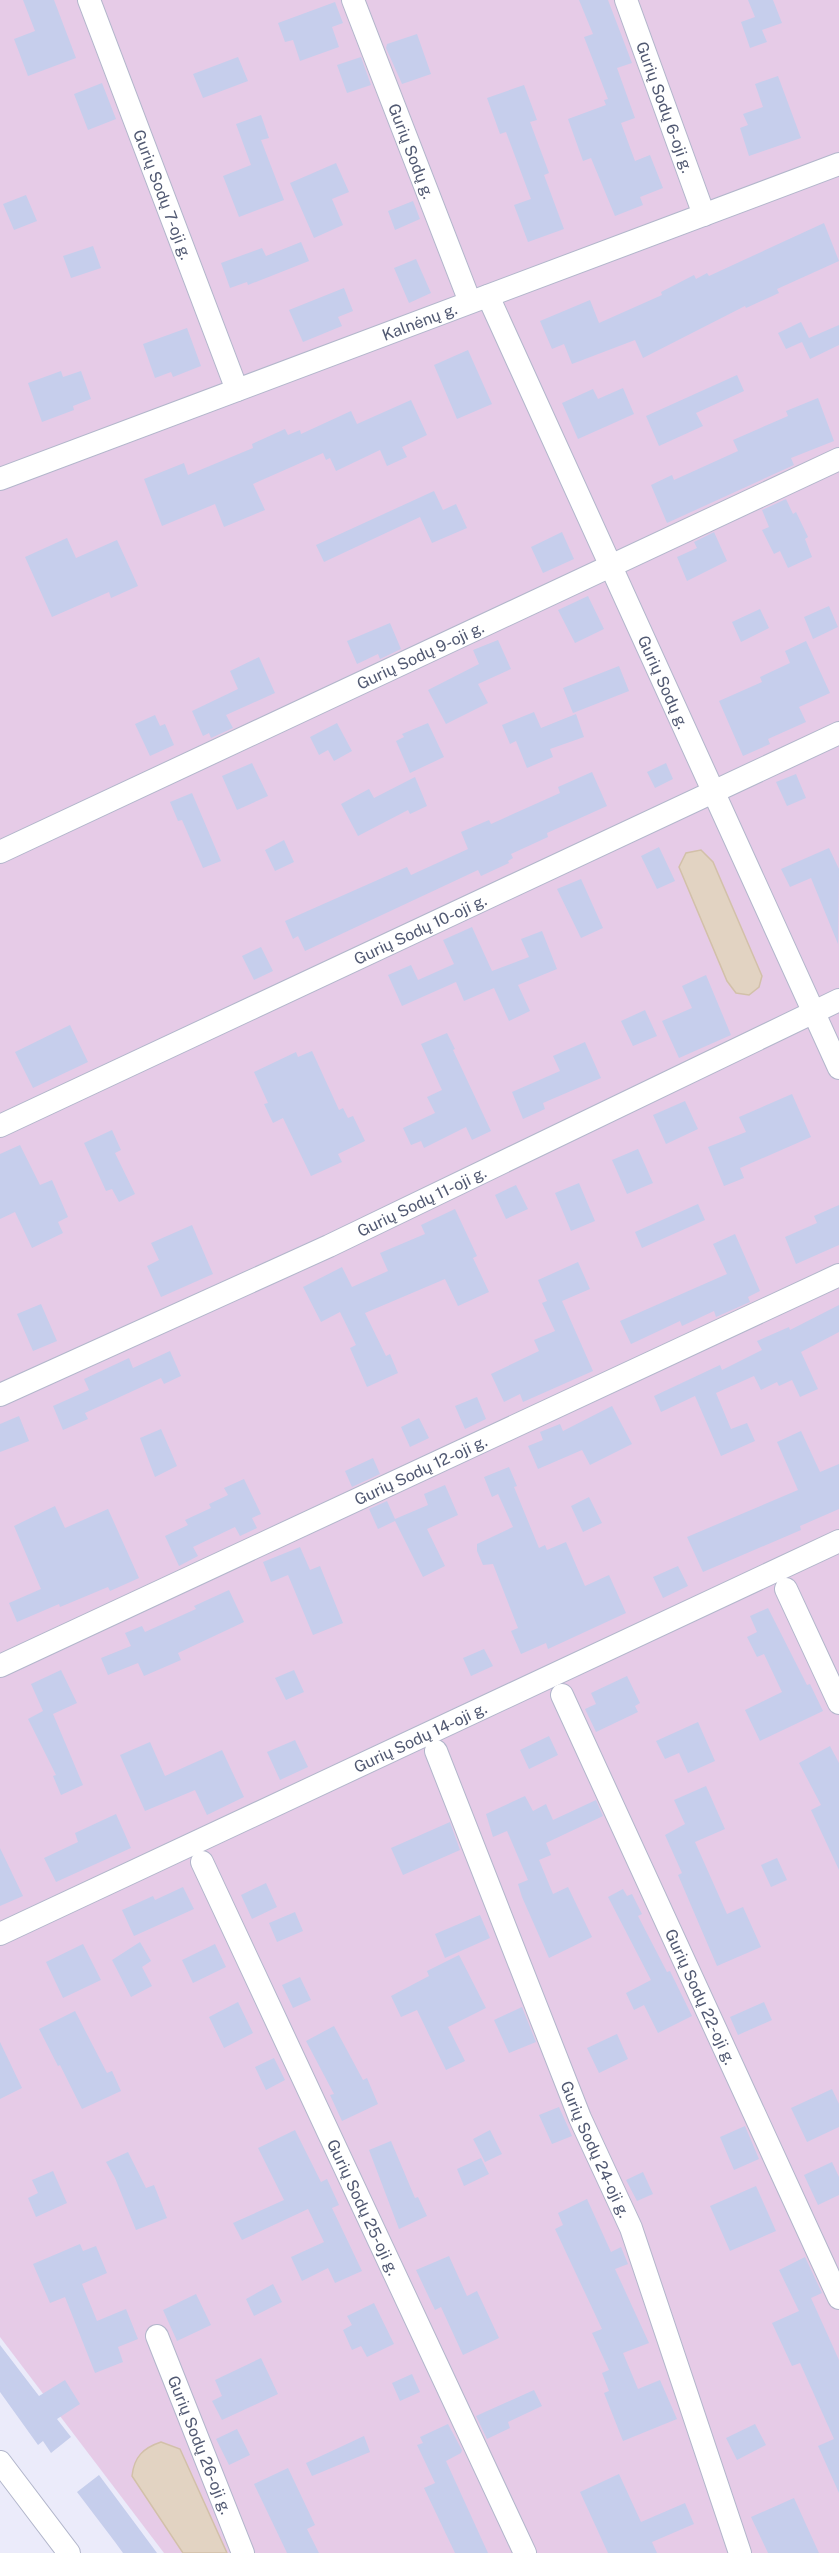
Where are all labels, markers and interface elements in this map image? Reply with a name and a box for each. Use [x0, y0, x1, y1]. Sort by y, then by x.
street label: Gurių Sodų 6-oji g. [632, 39, 697, 175]
street label: Gurių Sodų g. [384, 101, 439, 201]
street label: Gurių Sodų 7-oji g. [129, 127, 196, 262]
street label: Kalnėnų g. [379, 299, 460, 344]
street label: Gurių Sodų 9-oji g. [354, 617, 487, 693]
street label: Gurių Sodų g. [634, 632, 693, 732]
street label: Gurių Sodų 10-oji g. [351, 890, 490, 968]
street label: Gurių Sodų 11-oji g. [354, 1162, 489, 1241]
street label: Gurių Sodų 12-oji g. [351, 1431, 490, 1509]
street label: Gurių Sodų 14-oji g. [351, 1698, 490, 1776]
street label: Gurių Sodų 22-oji g. [661, 1926, 740, 2068]
street label: Gurių Sodų 24-oji g. [557, 2078, 634, 2221]
street label: Gurių Sodų 25-oji g. [323, 2136, 403, 2278]
street label: Gurių Sodų 26-oji g. [164, 2373, 236, 2517]

